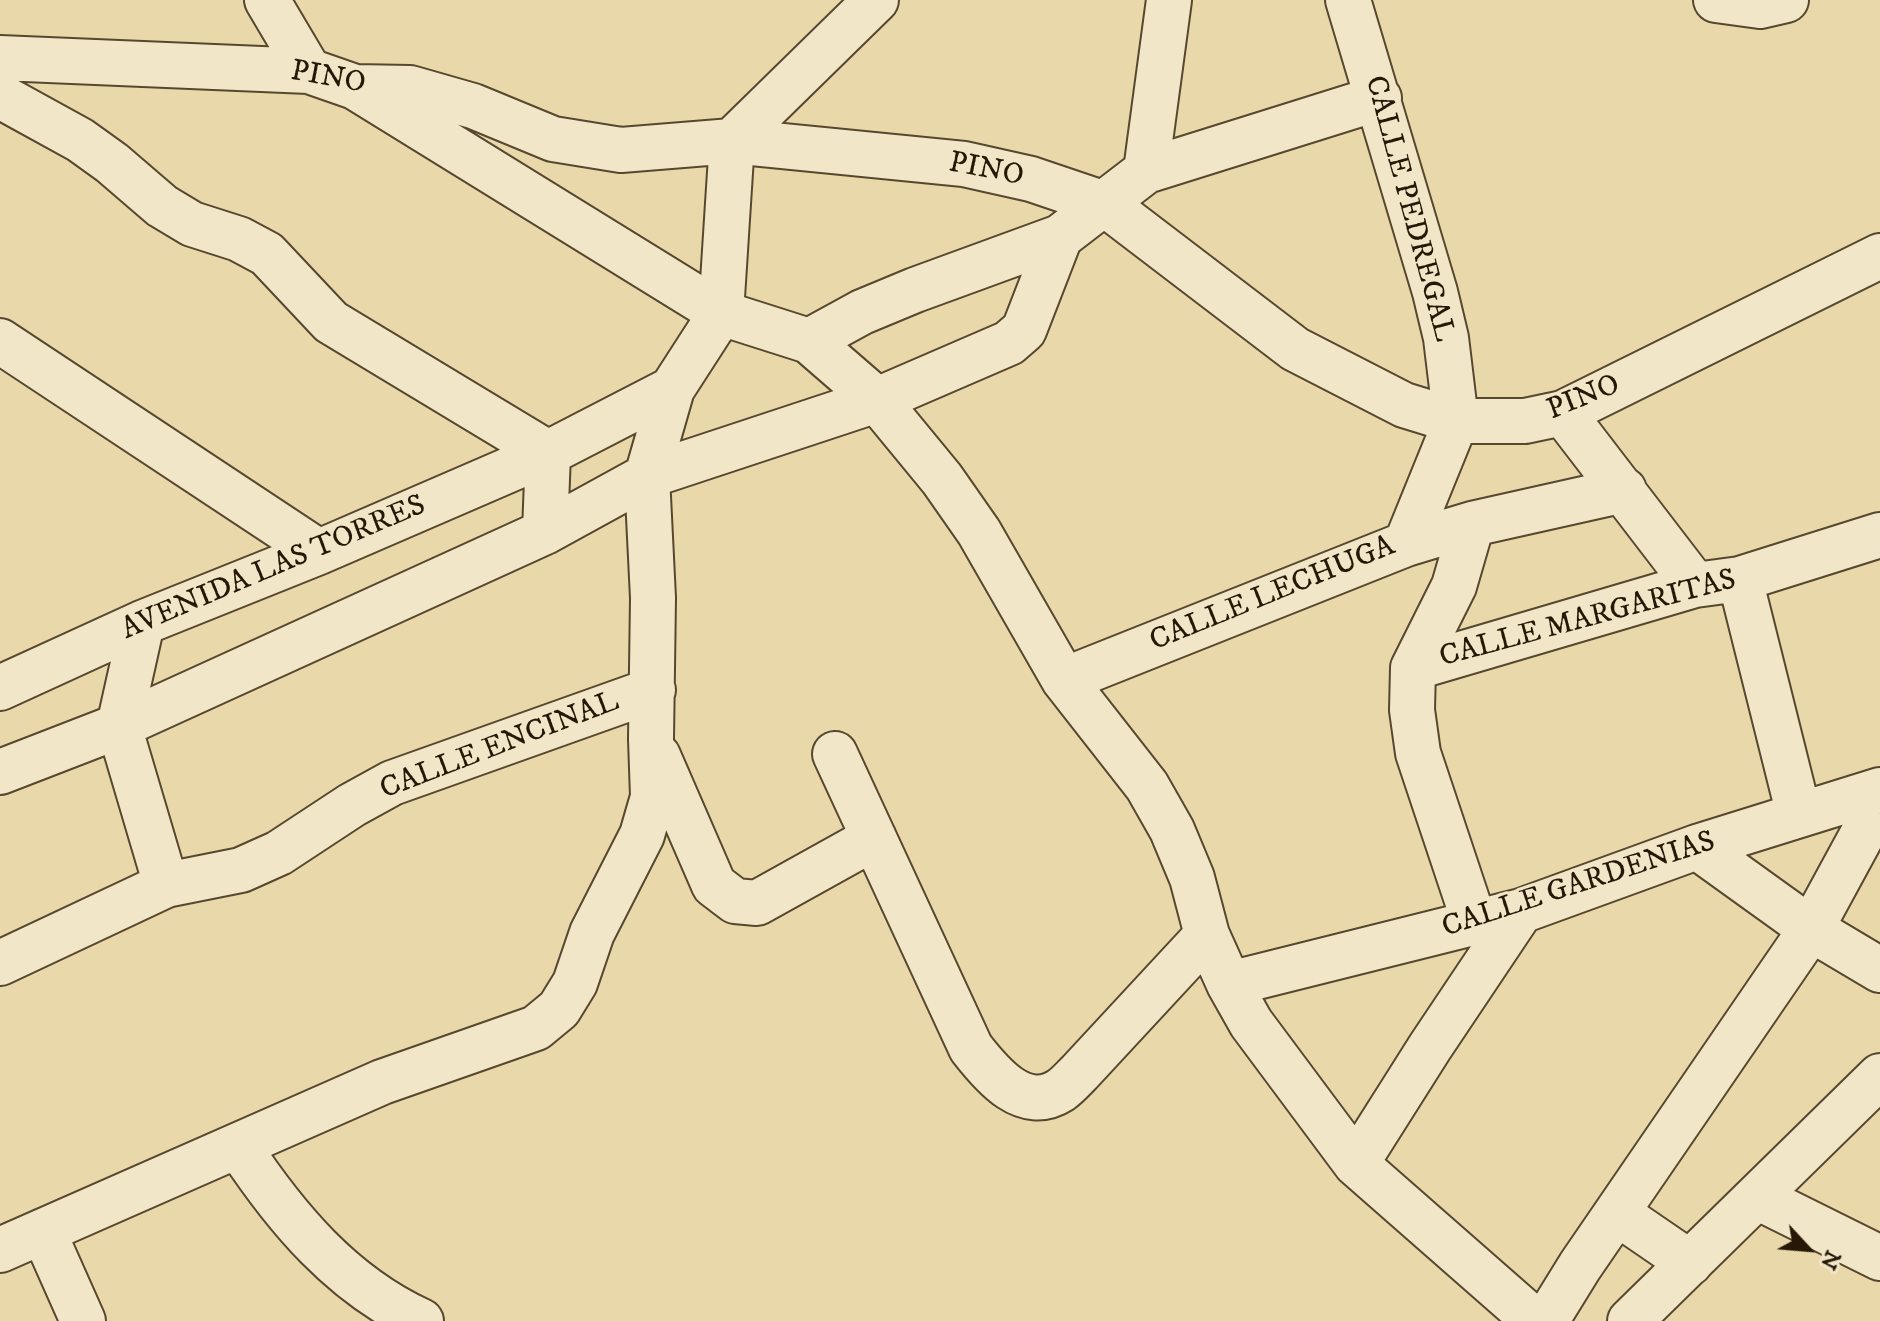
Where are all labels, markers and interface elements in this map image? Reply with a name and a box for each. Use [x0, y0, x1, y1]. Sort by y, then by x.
street label: PINO [288, 55, 368, 103]
street label: CALLE PEDREGAL [1355, 72, 1461, 346]
street label: PINO [946, 146, 1026, 196]
street label: PINO [1542, 368, 1626, 430]
street label: AVENIDA LAS TORRES [116, 489, 432, 649]
street label: CALLE LECHUGA [1145, 529, 1401, 661]
street label: CALLE MARGARITAS [1436, 563, 1740, 677]
street label: CALLE ENCINAL [376, 685, 624, 809]
street label: CALLE GARDENIAS [1438, 825, 1720, 947]
north arrow [1768, 1209, 1848, 1289]
text: N [1814, 1246, 1846, 1274]

